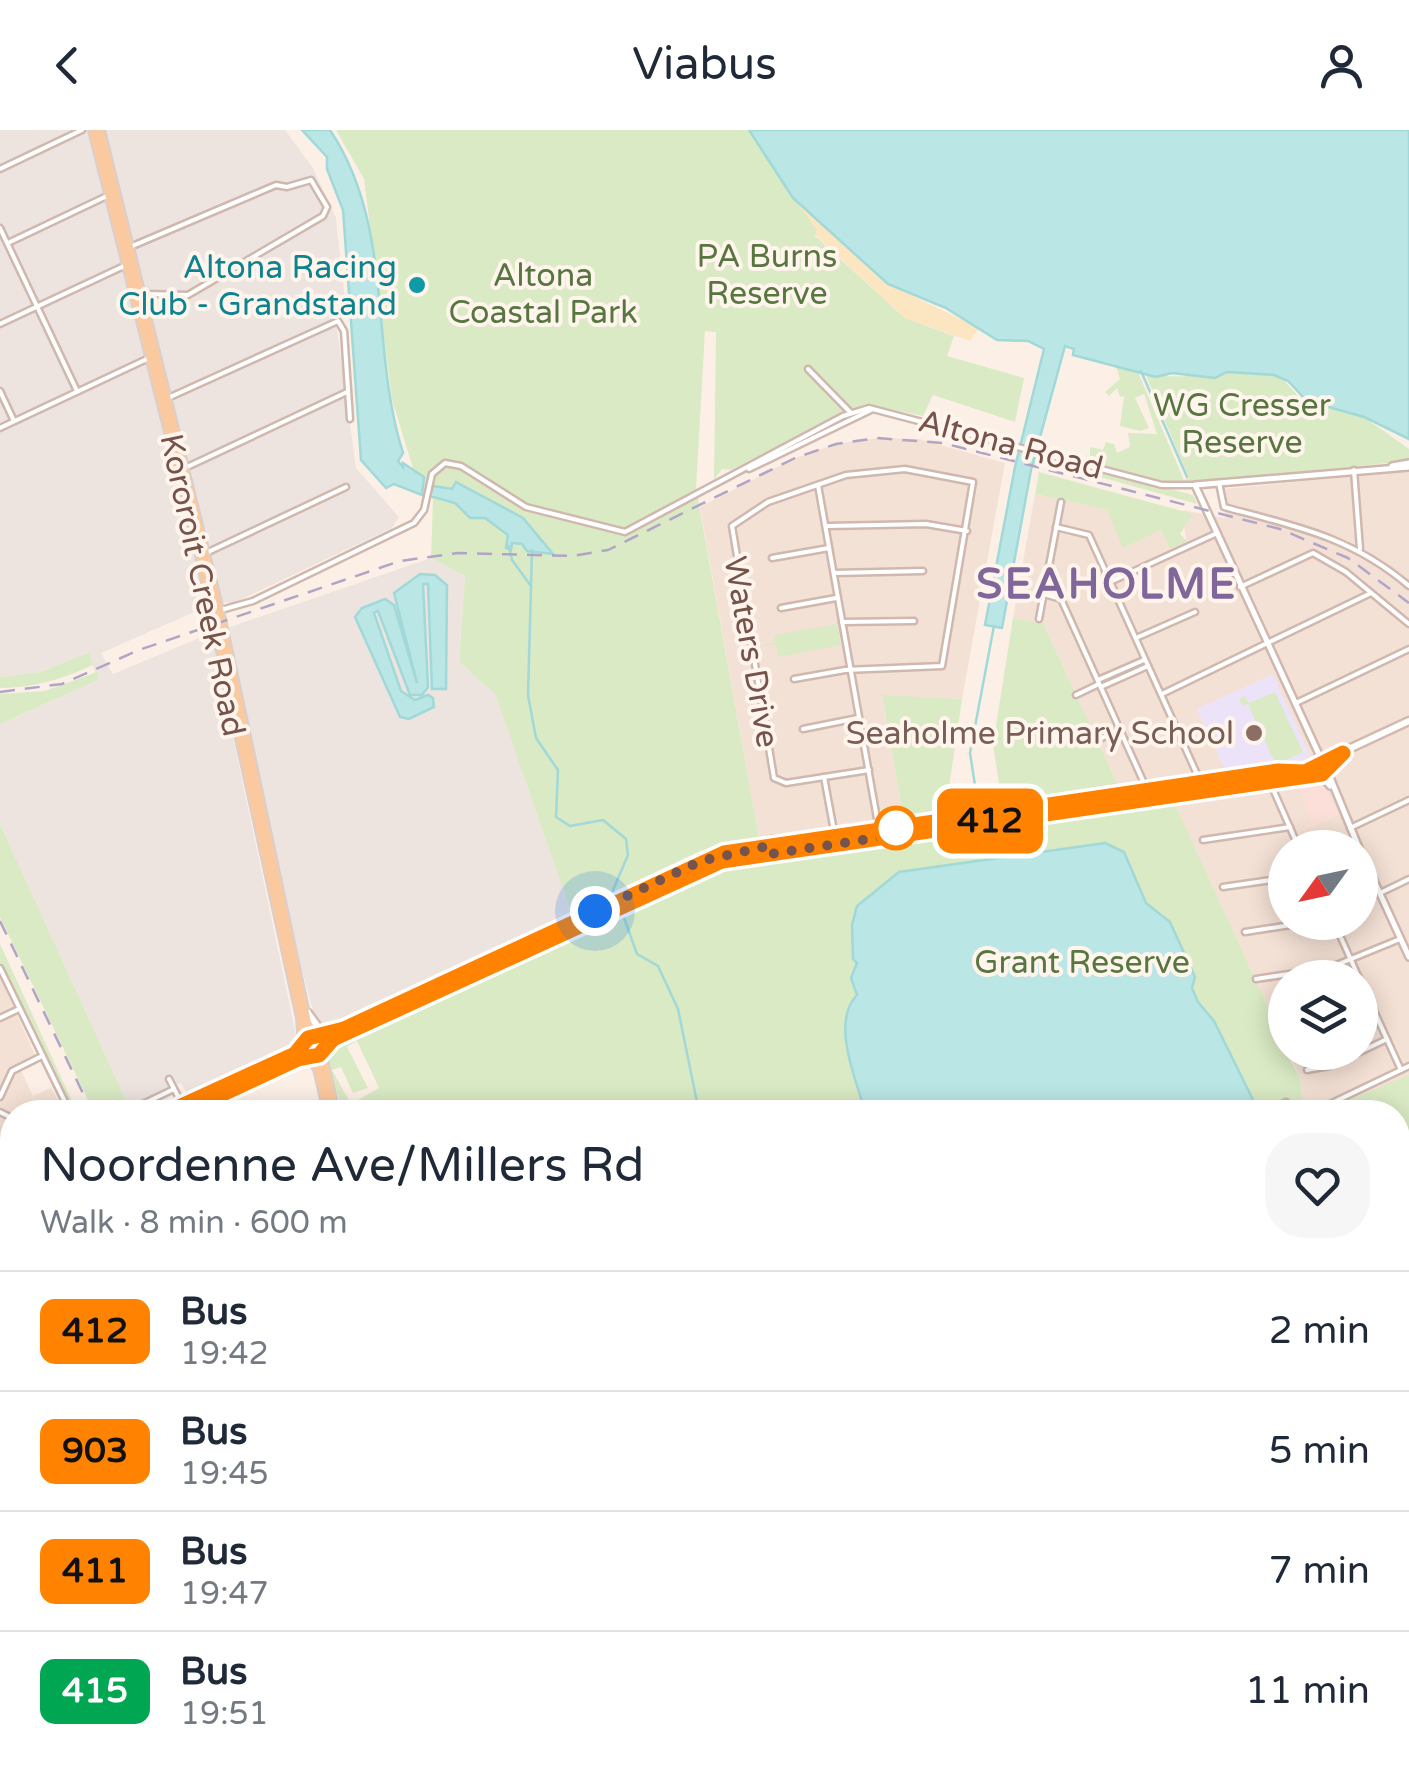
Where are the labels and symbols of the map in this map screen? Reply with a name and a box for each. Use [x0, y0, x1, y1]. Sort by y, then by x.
park label: PA Burns Reserve [697, 238, 837, 313]
place label: Altona Racing Club - Grandstand [118, 249, 397, 324]
park label: Altona Coastal Park [448, 257, 638, 332]
marker: Altona Racing Club - Grandstand [406, 274, 428, 296]
park label: WG Cresser Reserve [1153, 387, 1332, 462]
street label: Altona Road [914, 402, 1107, 488]
street label: Kororoit Creek Road [151, 431, 253, 740]
street label: Waters Drive [715, 554, 787, 751]
district label: SEAHOLME [976, 559, 1238, 610]
place label: Seaholme Primary School [846, 715, 1234, 753]
marker: Seaholme Primary School [1243, 722, 1265, 744]
line badge: 412 [932, 788, 1048, 854]
unlabelled marker [875, 807, 917, 849]
north arrow [1268, 830, 1378, 940]
your location [570, 886, 620, 936]
park label: Grant Reserve [974, 944, 1190, 982]

